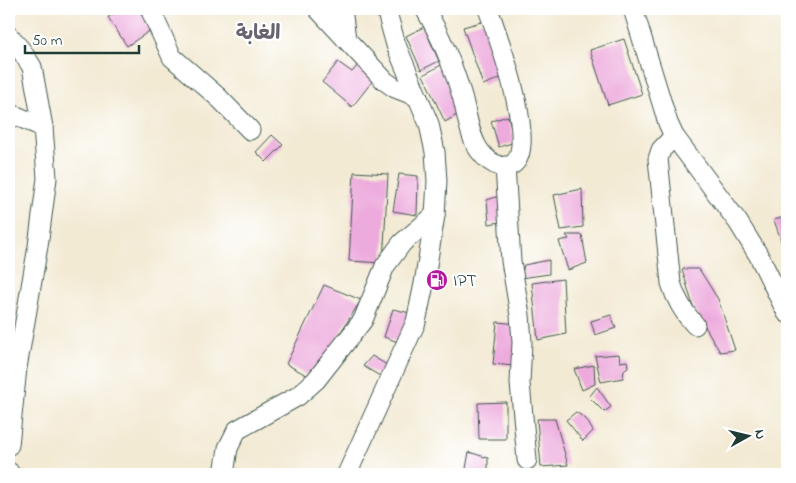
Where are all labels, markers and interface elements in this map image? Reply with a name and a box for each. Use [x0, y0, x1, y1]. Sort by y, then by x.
district label: الغابة [236, 20, 280, 49]
scale bar [25, 22, 139, 54]
text: 50 m [32, 30, 63, 52]
fuel station icon: IPT [425, 268, 449, 292]
place label: IPT [453, 269, 477, 295]
north arrow [724, 410, 774, 460]
text: N [748, 428, 770, 441]

